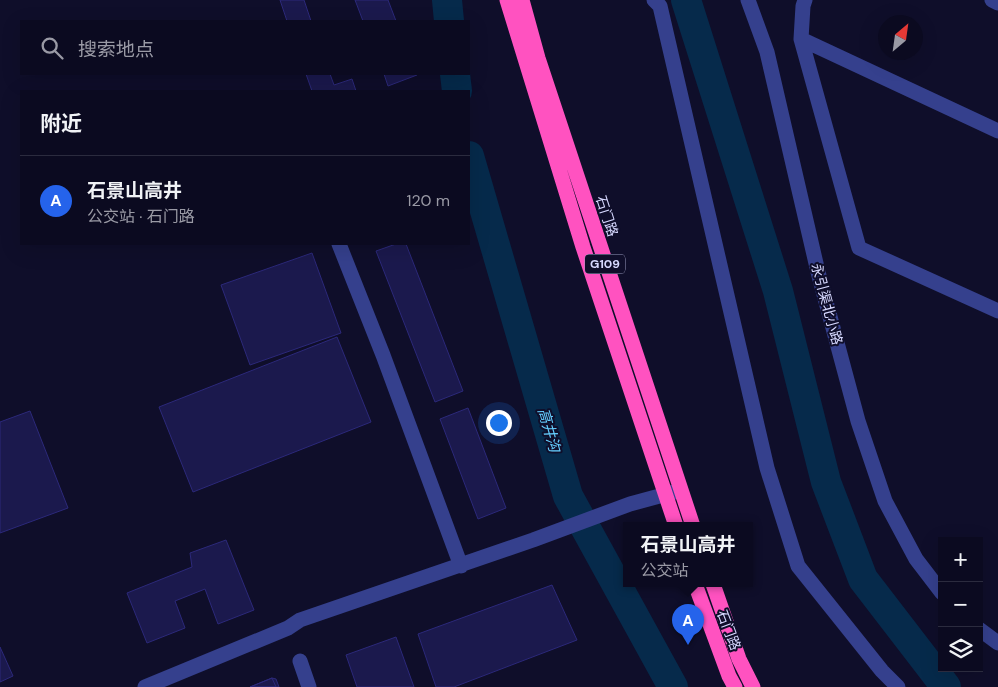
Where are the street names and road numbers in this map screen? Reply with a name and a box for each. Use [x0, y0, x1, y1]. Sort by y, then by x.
street label: 石门路 [592, 193, 622, 239]
road number: G109 [585, 254, 625, 274]
street label: 永引渠北小路 [807, 261, 847, 347]
street label: 石门路 [713, 607, 745, 653]

